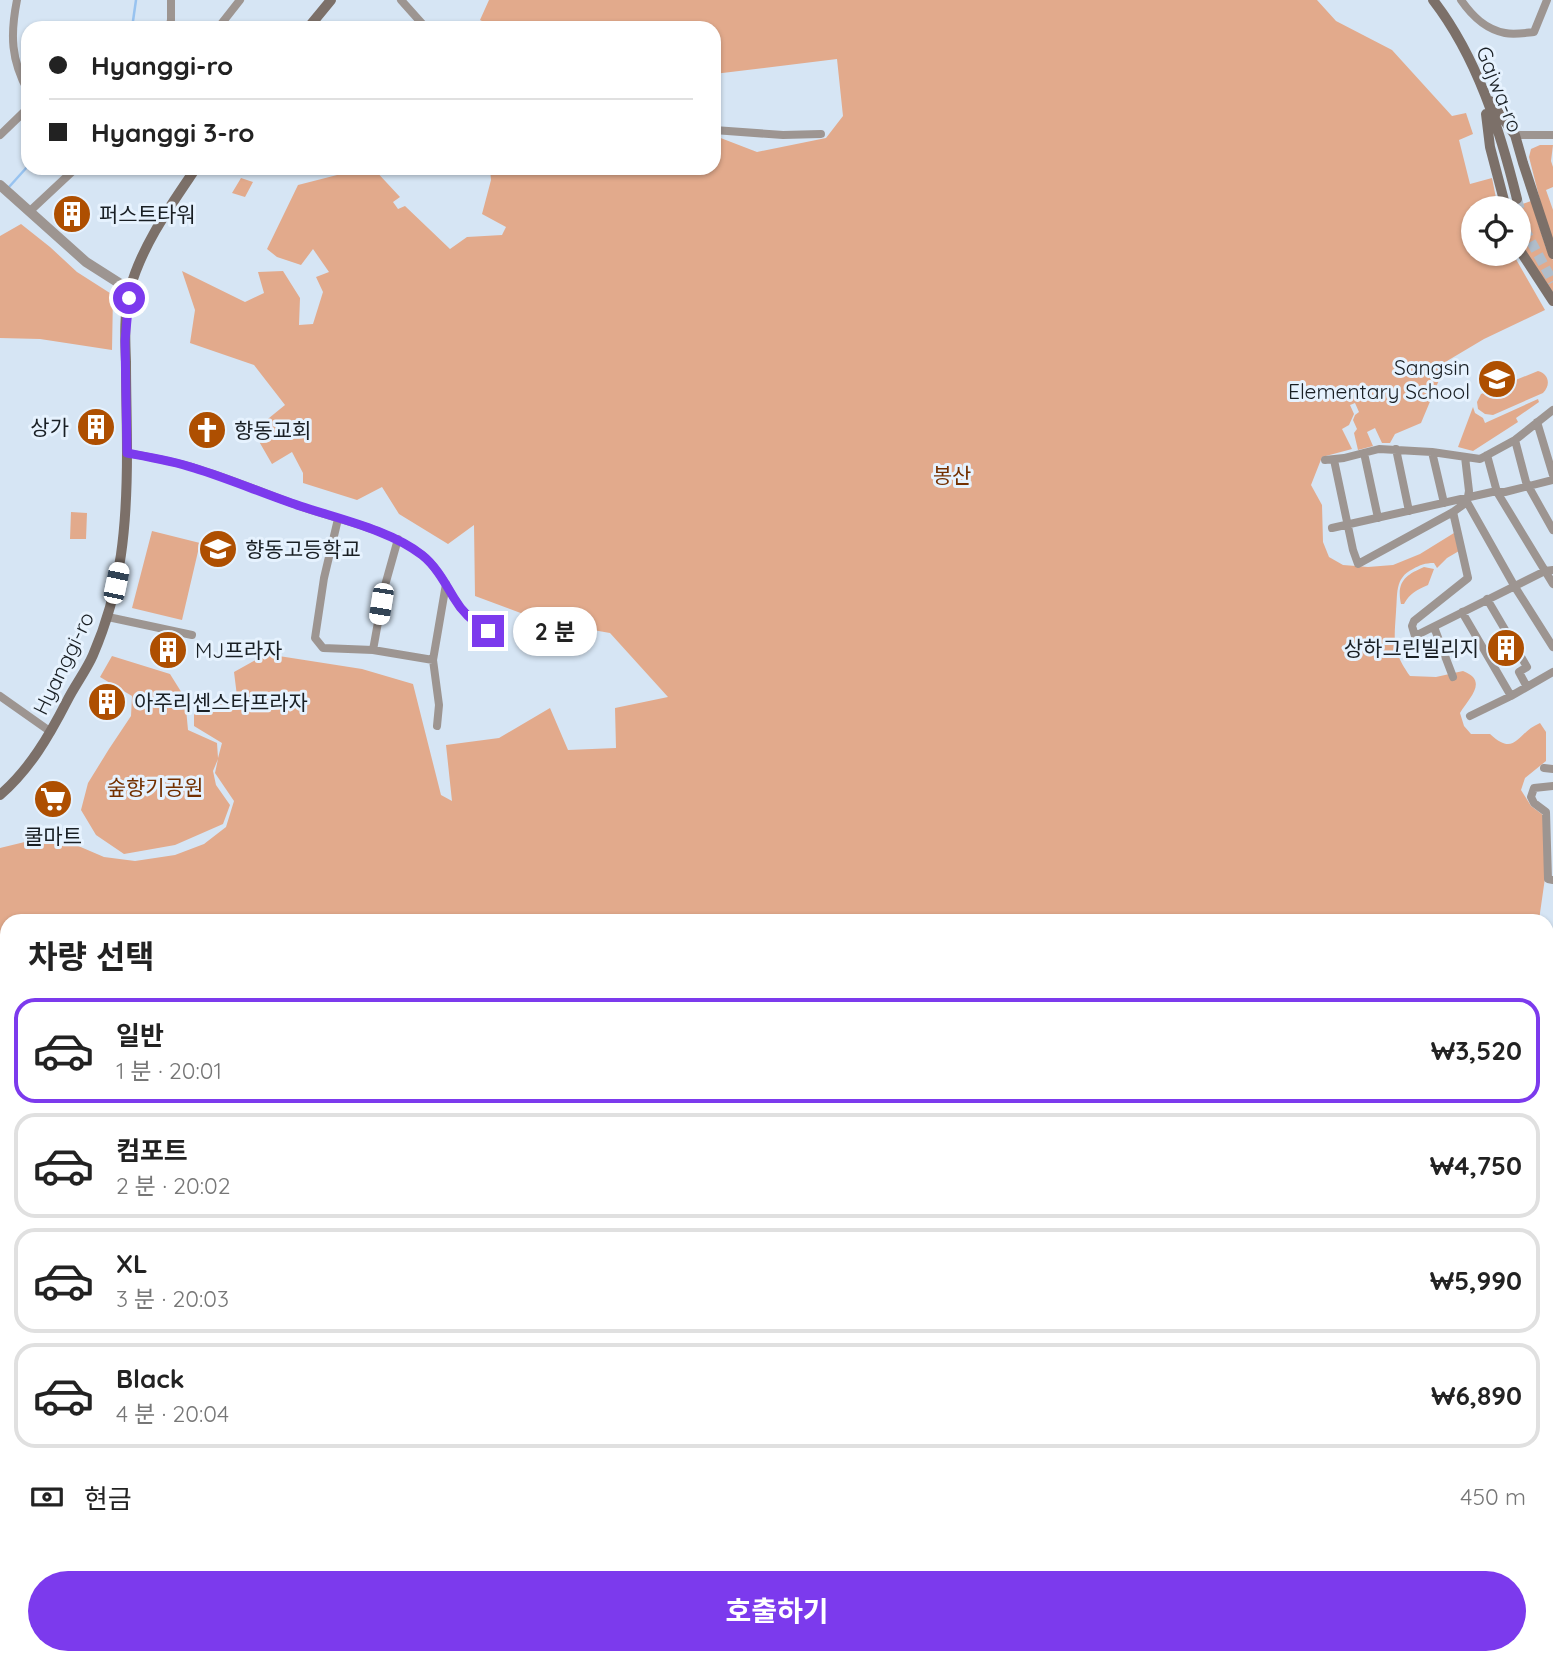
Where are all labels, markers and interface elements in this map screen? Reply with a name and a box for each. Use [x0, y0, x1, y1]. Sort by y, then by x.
street label: Gajwa-ro [1471, 42, 1529, 136]
text: Hyanggi-ro [91, 49, 233, 82]
text: Hyanggi 3-ro [91, 116, 255, 149]
building icon: 퍼스트타워 [51, 193, 93, 235]
map controls [1461, 196, 1531, 266]
button: locate [1461, 196, 1531, 266]
place label: 퍼스트타워 [99, 201, 196, 227]
route start [113, 282, 145, 314]
place label: Sangsin Elementary School [1288, 354, 1470, 404]
school or university icon: Sangsin Elementary School [1476, 358, 1518, 400]
building icon: 상가 [75, 406, 117, 448]
church icon: 향동교회 [186, 409, 228, 451]
place label: 상가 [30, 414, 69, 440]
place label: 향동교회 [234, 417, 311, 443]
park label: 봉산 [933, 462, 971, 488]
school or university icon: 향동고등학교 [197, 528, 239, 570]
place label: 향동고등학교 [245, 536, 361, 562]
car [102, 560, 131, 606]
car [368, 582, 395, 626]
callout: 2 분 [512, 606, 596, 656]
street label: Hyanggi-ro [27, 607, 99, 719]
route end [472, 615, 504, 647]
text: 2 분 [535, 617, 575, 646]
building icon: 상하그린빌리지 [1485, 627, 1527, 669]
building icon: MJ프라자 [147, 629, 189, 671]
place label: 상하그린빌리지 [1344, 635, 1479, 661]
place label: MJ프라자 [195, 637, 282, 663]
building icon: 아주리센스타프라자 [86, 681, 128, 723]
place label: 아주리센스타프라자 [134, 689, 308, 715]
park label: 숲향기공원 [107, 774, 203, 800]
supermarket icon: 쿨마트 [32, 778, 74, 820]
place label: 쿨마트 [24, 823, 82, 849]
text: 차량 선택 [28, 936, 155, 976]
icon: car [32, 1019, 95, 1082]
text: 일반 [116, 1019, 164, 1052]
text: ₩3,520 [1431, 1034, 1522, 1067]
text: 1 분 · 20:01 [116, 1056, 222, 1085]
icon: car [32, 1134, 95, 1197]
text: 컴포트 [116, 1134, 188, 1167]
text: ₩4,750 [1430, 1149, 1522, 1182]
text: 2 분 · 20:02 [116, 1171, 230, 1200]
text: XL [116, 1247, 148, 1280]
icon: car [32, 1249, 95, 1312]
text: ₩5,990 [1430, 1264, 1522, 1297]
text: 3 분 · 20:03 [116, 1284, 229, 1313]
text: Black [116, 1362, 185, 1395]
icon: car [32, 1364, 95, 1427]
text: ₩6,890 [1431, 1379, 1522, 1412]
text: 4 분 · 20:04 [116, 1399, 229, 1428]
icon: cash [28, 1478, 66, 1516]
text: 현금 [84, 1482, 132, 1515]
text: 450 m [1460, 1482, 1526, 1511]
button: 호출하기 [28, 1571, 1526, 1651]

